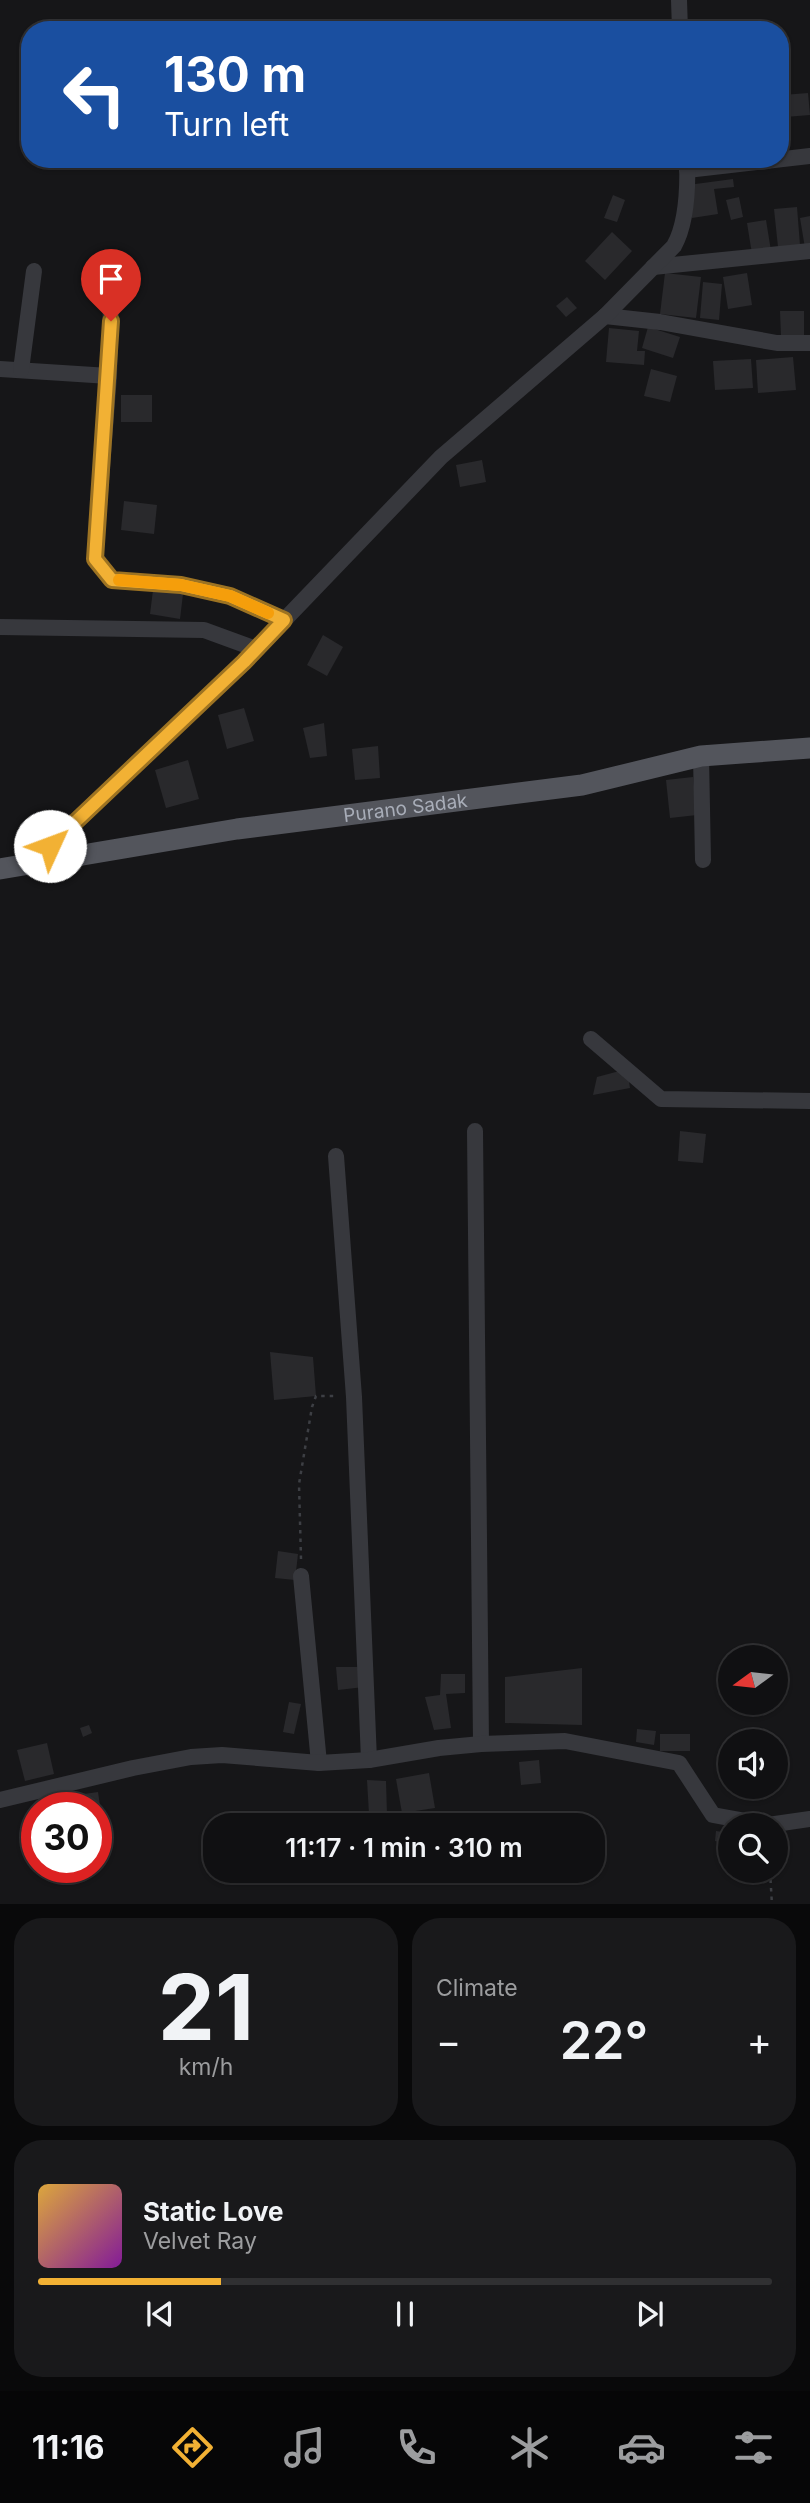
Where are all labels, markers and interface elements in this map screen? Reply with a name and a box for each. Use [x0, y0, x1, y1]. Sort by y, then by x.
text: 130 m [164, 45, 306, 104]
icon: left [49, 49, 140, 140]
text: Turn left [164, 105, 289, 144]
pin [81, 249, 141, 321]
icon: arrive [92, 260, 130, 298]
street label: Purano Sadak [342, 789, 469, 827]
position arrow [13, 809, 87, 883]
north arrow [718, 1645, 788, 1715]
map controls [718, 1645, 788, 1883]
button: sound [718, 1729, 788, 1799]
speed limit sign: 30 [21, 1792, 112, 1883]
button: search [718, 1813, 788, 1883]
text: 11:17 · 1 min · 310 m [285, 1832, 523, 1863]
text: 21 [158, 1952, 254, 2062]
text: Climate [436, 1974, 518, 2002]
text: 22° [560, 2009, 648, 2072]
text: − [436, 2018, 461, 2064]
text: + [747, 2018, 772, 2064]
text: km/h [179, 2053, 233, 2081]
text: Static Love [143, 2196, 284, 2227]
text: Velvet Ray [143, 2227, 257, 2255]
icon: previous [141, 2295, 179, 2333]
icon: pause [386, 2295, 424, 2333]
icon: next [631, 2295, 669, 2333]
icon: directions [168, 2423, 217, 2472]
icon: music [280, 2423, 329, 2472]
icon: phone [392, 2423, 441, 2472]
icon: climate [505, 2423, 554, 2472]
icon: car [617, 2423, 666, 2472]
icon: filters [729, 2423, 778, 2472]
text: 11:16 [32, 2428, 105, 2467]

